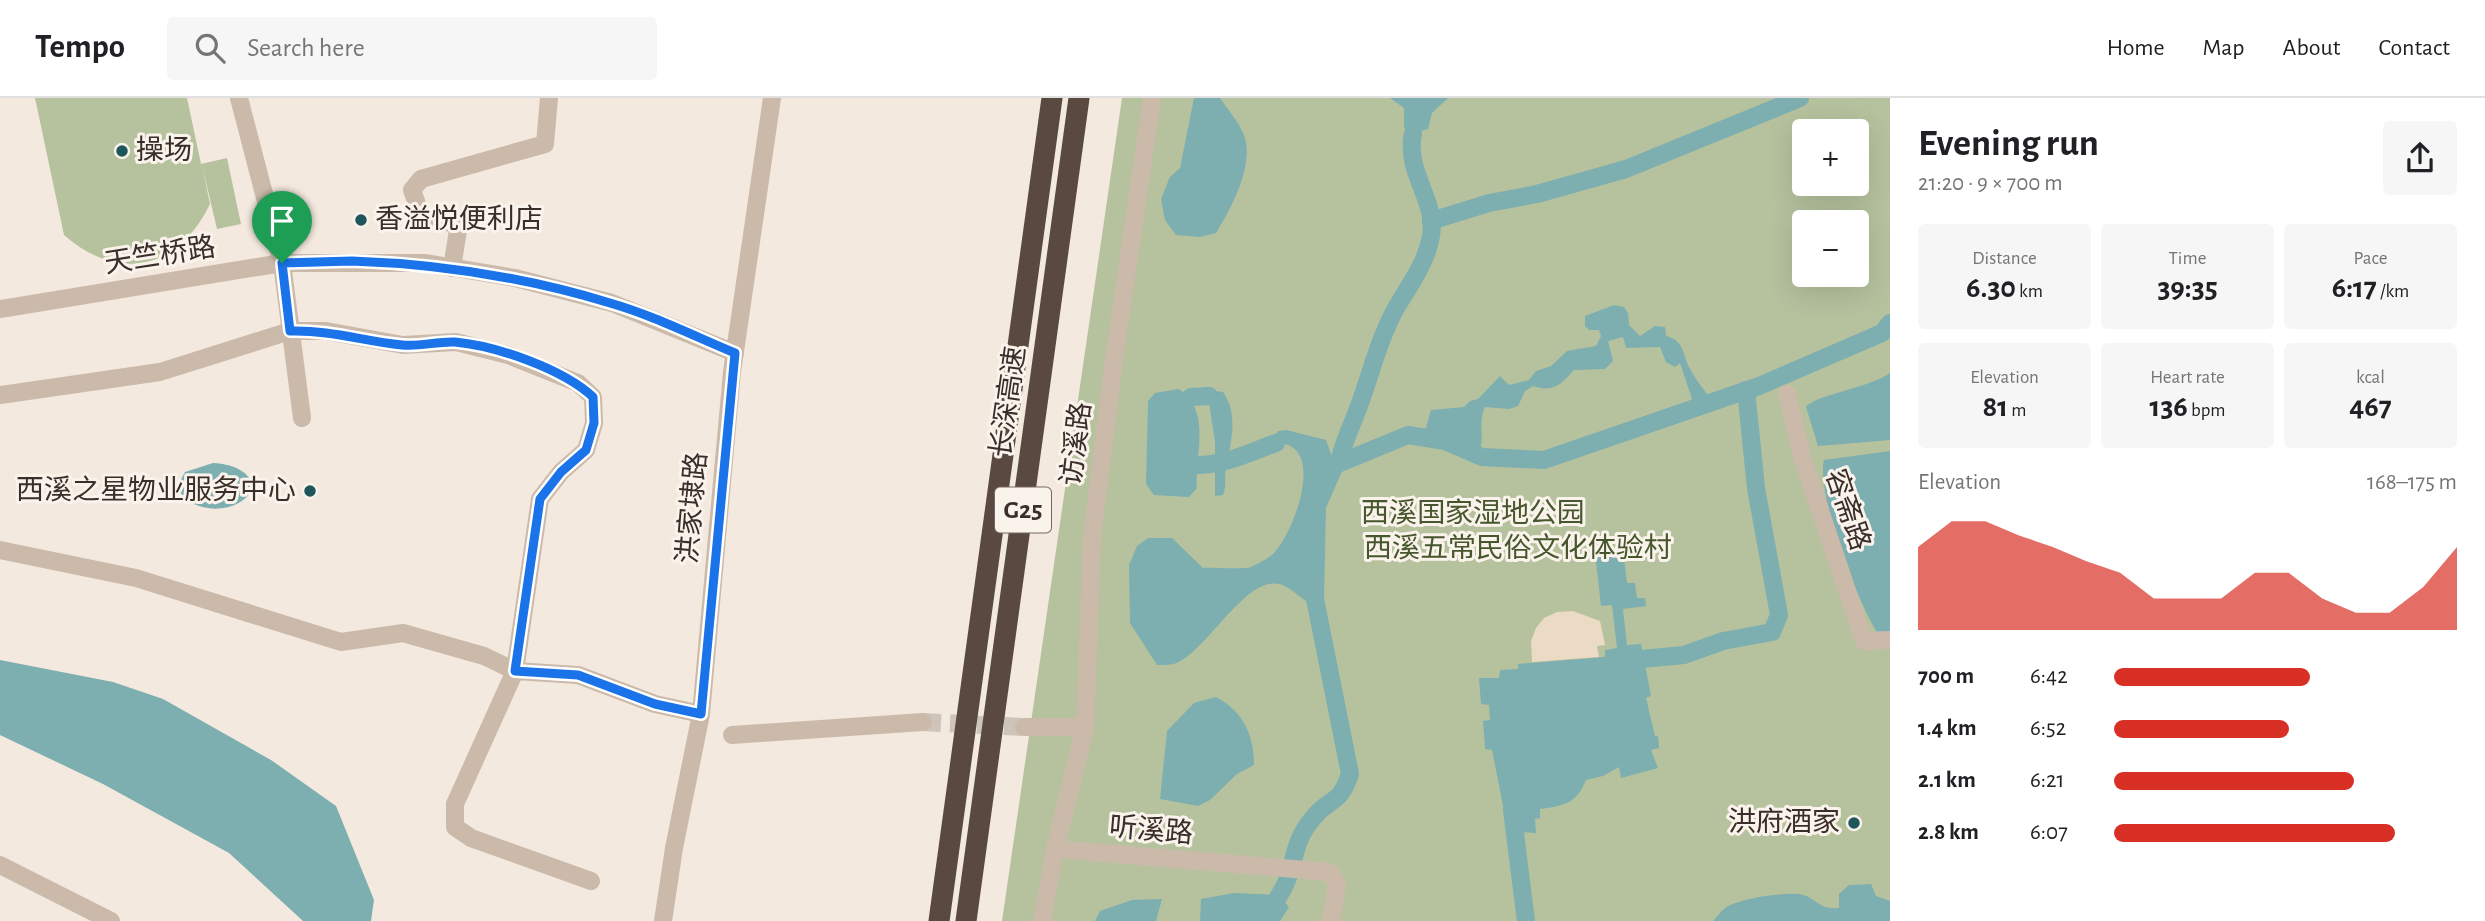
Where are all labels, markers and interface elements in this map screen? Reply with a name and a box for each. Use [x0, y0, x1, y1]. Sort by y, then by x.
search box [167, 17, 657, 80]
icon: search [191, 29, 229, 67]
text: Tempo [35, 31, 125, 64]
text: Search here [247, 35, 365, 61]
text: Home [2107, 36, 2165, 60]
text: Map [2203, 36, 2245, 60]
text: About [2283, 36, 2340, 60]
text: Contact [2378, 36, 2450, 60]
map controls [1792, 119, 1869, 287]
button: + [1792, 119, 1869, 196]
button: share [2383, 121, 2457, 195]
text: Evening run [1918, 125, 2099, 163]
place label: 操场 [136, 135, 192, 165]
marker: 操场 [114, 143, 130, 159]
text: 21:20 · 9 × 700 m [1918, 172, 2063, 195]
pin [252, 191, 312, 263]
icon: arrive [263, 202, 301, 240]
place label: 香溢悦便利店 [375, 204, 543, 234]
button: − [1792, 210, 1869, 287]
marker: 香溢悦便利店 [353, 212, 369, 228]
street label: 天竺桥路 [102, 231, 218, 279]
text: Distance [1972, 249, 2037, 268]
text: Time [2169, 249, 2206, 268]
text: Pace [2353, 249, 2388, 268]
text: 6.30 [1966, 273, 2016, 303]
text: 39:35 [2157, 273, 2218, 303]
text: 6:17 [2332, 273, 2377, 303]
text: km [2016, 282, 2043, 301]
text: /km [2377, 282, 2409, 301]
street label: 长深高速 [985, 344, 1031, 459]
text: Elevation [1970, 368, 2039, 387]
text: Heart rate [2150, 368, 2225, 387]
text: kcal [2356, 368, 2385, 387]
text: 81 [1983, 392, 2008, 422]
text: 136 [2150, 392, 2188, 422]
text: 467 [2349, 392, 2392, 422]
street label: 访溪路 [1056, 400, 1096, 487]
text: m [2008, 401, 2026, 420]
text: bpm [2188, 401, 2225, 420]
street label: 洪家埭路 [672, 451, 712, 565]
street label: 容斋路 [1820, 465, 1876, 554]
text: Elevation [1918, 471, 2001, 494]
text: 168–175 m [2367, 471, 2457, 494]
place label: 西溪之星物业服务中心 [16, 475, 296, 505]
marker: 西溪之星物业服务中心 [302, 483, 318, 499]
road number: G25 [995, 488, 1051, 532]
park label: 西溪国家湿地公园 [1361, 498, 1585, 528]
park label: 西溪五常民俗文化体验村 [1364, 533, 1672, 563]
text: 700 m [1918, 665, 1974, 688]
text: 6:42 [2030, 665, 2068, 688]
text: 1.4 km [1918, 717, 1977, 740]
text: 6:52 [2030, 717, 2066, 740]
text: 2.1 km [1918, 769, 1976, 792]
text: 6:21 [2030, 769, 2064, 792]
place label: 洪府酒家 [1728, 807, 1840, 837]
street label: 听溪路 [1108, 811, 1194, 849]
marker: 洪府酒家 [1846, 815, 1862, 831]
text: 2.8 km [1918, 821, 1979, 844]
text: 6:07 [2030, 821, 2068, 844]

